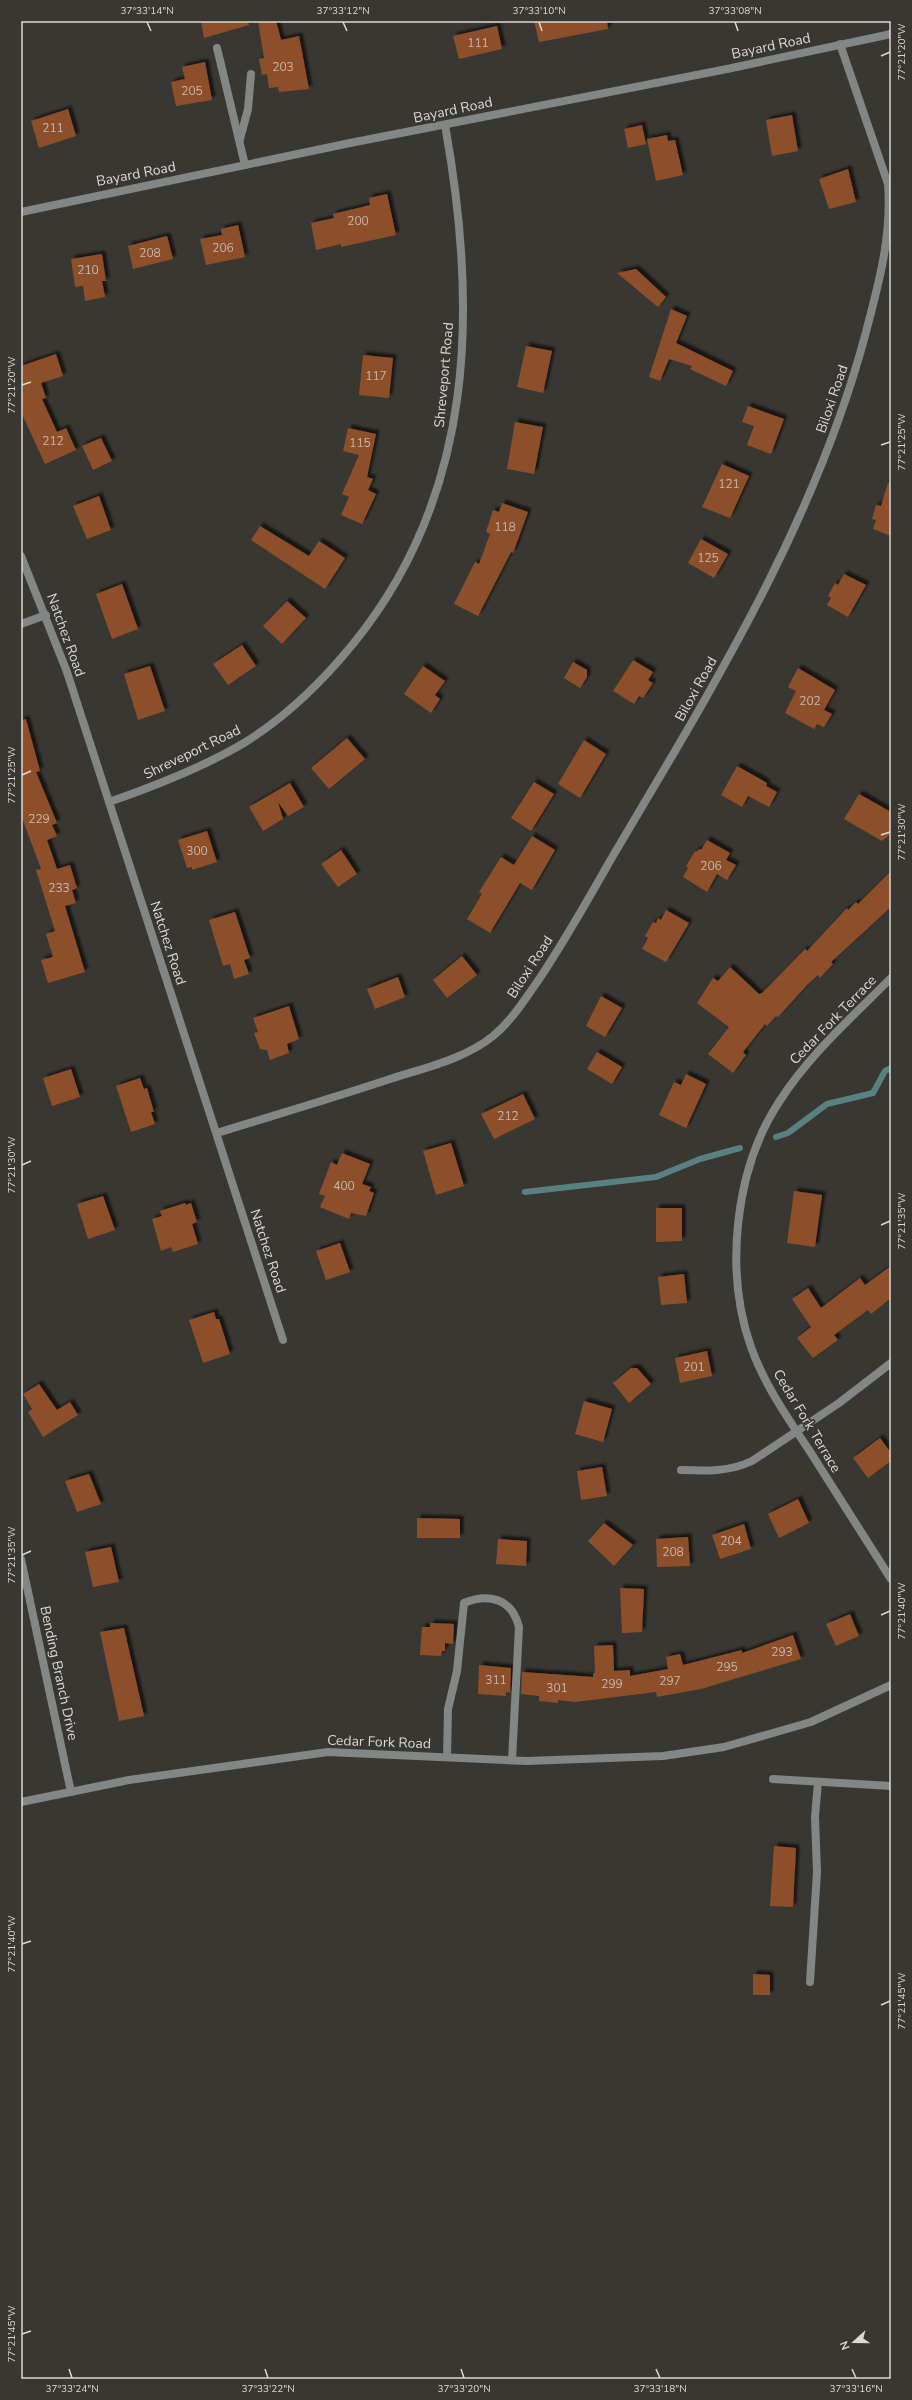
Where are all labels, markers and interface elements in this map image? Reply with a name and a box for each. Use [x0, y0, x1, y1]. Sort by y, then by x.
text: 37°33'14"N [120, 4, 174, 18]
text: 37°33'12"N [316, 4, 370, 18]
text: 37°33'10"N [512, 4, 566, 18]
text: 37°33'08"N [708, 4, 762, 18]
text: 77°21'20"W [895, 24, 909, 80]
street label: Bayard Road [730, 28, 812, 64]
house number: 111 [467, 35, 489, 51]
house number: 203 [272, 59, 294, 75]
house number: 205 [181, 83, 203, 99]
street label: Bayard Road [412, 92, 494, 128]
house number: 211 [42, 120, 64, 136]
street label: Bayard Road [95, 157, 177, 191]
house number: 200 [347, 213, 369, 229]
house number: 206 [212, 240, 234, 256]
house number: 208 [139, 245, 161, 261]
house number: 210 [77, 262, 99, 278]
street label: Shreveport Road [430, 321, 458, 429]
text: 77°21'20"W [5, 357, 19, 413]
street label: Biloxi Road [811, 362, 853, 436]
house number: 117 [365, 368, 387, 384]
text: 77°21'25"W [895, 414, 909, 470]
house number: 212 [42, 433, 64, 449]
house number: 115 [349, 435, 371, 451]
house number: 121 [718, 476, 740, 492]
house number: 118 [494, 519, 516, 535]
house number: 125 [697, 550, 719, 566]
street label: Natchez Road [42, 591, 90, 679]
street label: Biloxi Road [670, 653, 722, 725]
house number: 202 [799, 693, 821, 709]
street label: Shreveport Road [140, 720, 244, 784]
text: 77°21'25"W [5, 747, 19, 803]
text: 77°21'30"W [895, 804, 909, 860]
house number: 229 [28, 811, 50, 827]
house number: 300 [186, 843, 208, 859]
house number: 206 [700, 858, 722, 874]
house number: 233 [48, 880, 70, 896]
street label: Natchez Road [146, 899, 190, 987]
street label: Biloxi Road [503, 932, 557, 1002]
street label: Cedar Fork Terrace [785, 971, 881, 1069]
house number: 212 [497, 1108, 519, 1124]
text: 77°21'30"W [5, 1137, 19, 1193]
house number: 400 [333, 1178, 355, 1194]
text: 77°21'35"W [895, 1193, 909, 1249]
street label: Natchez Road [246, 1207, 290, 1295]
house number: 201 [683, 1359, 705, 1375]
street label: Cedar Fork Terrace [769, 1366, 845, 1476]
text: 77°21'35"W [5, 1527, 19, 1583]
house number: 204 [720, 1533, 742, 1549]
house number: 208 [662, 1544, 684, 1560]
text: 77°21'40"W [895, 1583, 909, 1639]
street label: Bending Branch Drive [35, 1604, 83, 1742]
house number: 293 [771, 1644, 793, 1660]
house number: 295 [716, 1659, 738, 1675]
house number: 311 [485, 1672, 507, 1688]
house number: 297 [659, 1673, 681, 1689]
house number: 299 [601, 1676, 623, 1692]
house number: 301 [546, 1680, 568, 1696]
street label: Cedar Fork Road [327, 1731, 431, 1753]
text: 77°21'40"W [5, 1916, 19, 1972]
text: 77°21'45"W [895, 1973, 909, 2029]
text: 77°21'45"W [5, 2306, 19, 2362]
north arrow [834, 2322, 874, 2362]
text: N [837, 2339, 854, 2352]
text: 37°33'24"N [45, 2382, 99, 2396]
text: 37°33'22"N [241, 2382, 295, 2396]
text: 37°33'20"N [437, 2382, 491, 2396]
text: 37°33'18"N [633, 2382, 687, 2396]
text: 37°33'16"N [829, 2382, 883, 2396]

